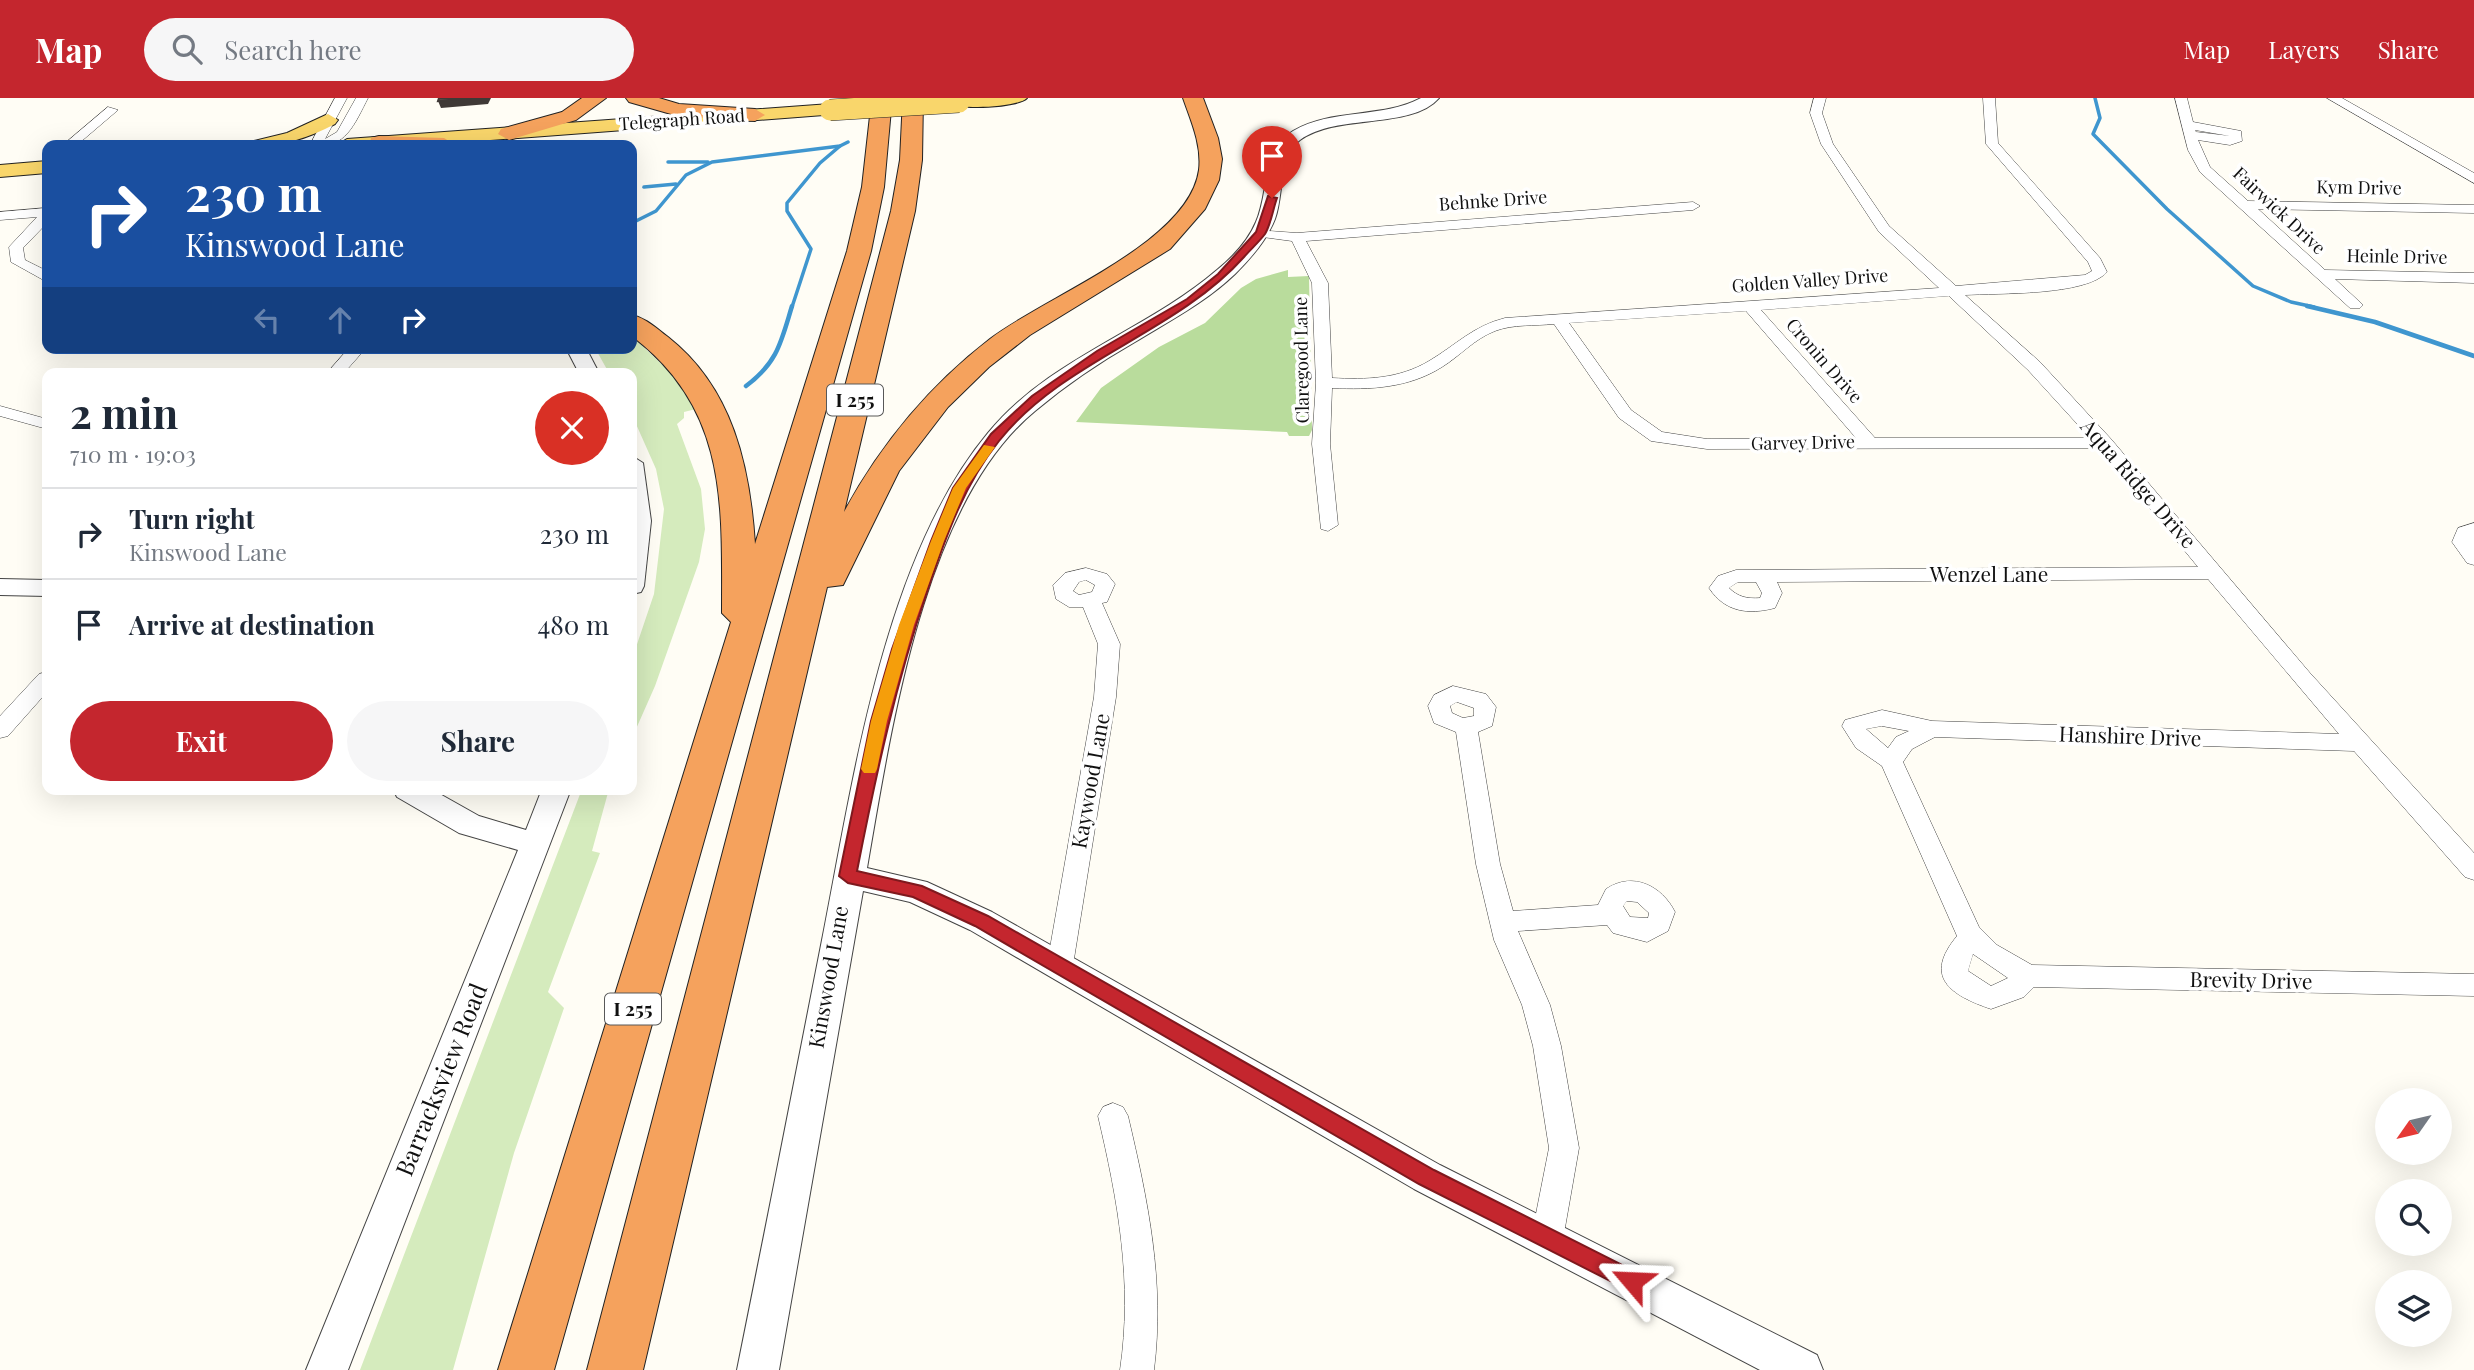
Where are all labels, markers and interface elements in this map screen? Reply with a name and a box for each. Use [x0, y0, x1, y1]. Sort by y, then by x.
search box [144, 18, 634, 81]
text: Map [35, 27, 102, 71]
icon: search [168, 30, 206, 68]
text: Search here [224, 32, 362, 67]
text: Map [2184, 33, 2230, 65]
text: Layers [2268, 33, 2340, 65]
text: Share [2378, 33, 2439, 65]
street label: Telegraph Road [618, 103, 746, 135]
pin [1242, 126, 1302, 198]
icon: arrive [1253, 137, 1291, 175]
text: 230 m [185, 159, 322, 224]
street label: Fairwick Drive [2228, 161, 2331, 259]
icon: right [70, 168, 161, 259]
street label: Kym Drive [2316, 174, 2402, 200]
street label: Behnke Drive [1438, 184, 1548, 216]
text: Kinswood Lane [185, 222, 405, 265]
street label: Heinle Drive [2346, 243, 2448, 269]
street label: Golden Valley Drive [1731, 263, 1889, 297]
street label: Claregood Lane [1288, 296, 1314, 424]
icon: left [248, 301, 286, 339]
icon: ahead [321, 301, 359, 339]
icon: right [394, 301, 432, 339]
street label: Cronin Drive [1781, 313, 1868, 408]
text: 2 min [70, 384, 178, 440]
road number: I 255 [827, 384, 883, 416]
button: close [535, 391, 609, 465]
street label: Aqua Ridge Drive [2075, 411, 2203, 553]
street label: Garvey Drive [1751, 429, 1855, 455]
text: 710 m · 19:03 [70, 438, 196, 469]
text: Turn right [129, 501, 255, 536]
icon: right [70, 515, 108, 553]
text: 230 m [540, 516, 609, 551]
text: Kinswood Lane [129, 536, 287, 567]
street label: Wenzel Lane [1929, 559, 2048, 587]
icon: arrive [70, 606, 108, 644]
text: Arrive at destination [129, 607, 375, 642]
text: 480 m [537, 607, 609, 642]
button: Exit [70, 701, 333, 781]
button: Share [347, 701, 609, 781]
street label: Kaywood Lane [1063, 711, 1115, 851]
street label: Hanshire Drive [2058, 719, 2202, 751]
street label: Kinswood Lane [801, 903, 853, 1050]
street label: Brevity Drive [2189, 964, 2313, 994]
street label: Barracksview Road [387, 978, 493, 1180]
road number: I 255 [605, 994, 661, 1024]
north arrow [2375, 1088, 2452, 1166]
map controls [2375, 1088, 2452, 1347]
button: search [2375, 1179, 2452, 1256]
position arrow [1595, 1244, 1669, 1318]
button: layers [2375, 1270, 2452, 1347]

